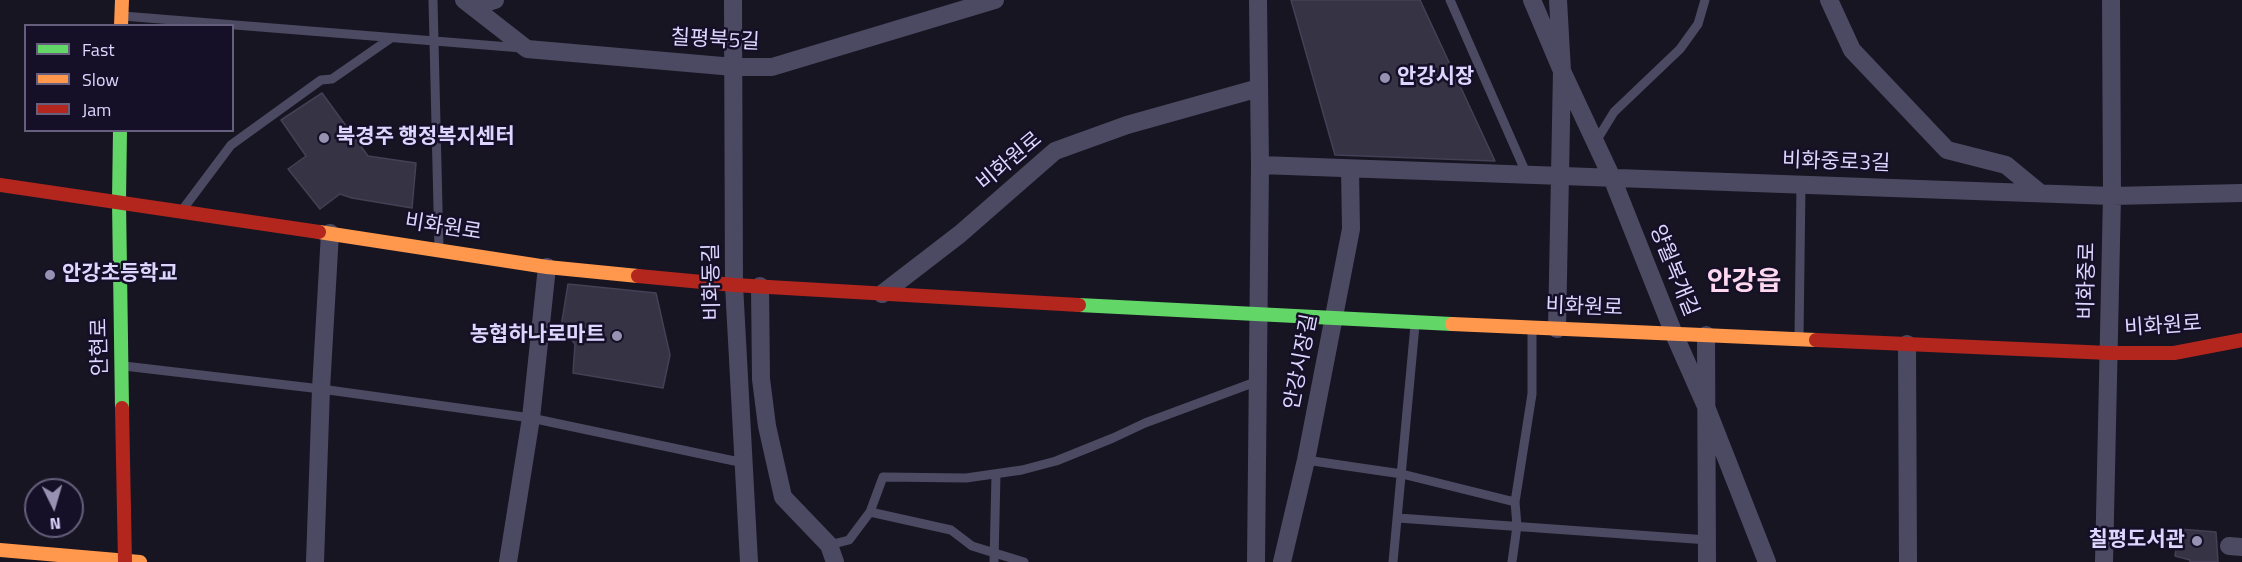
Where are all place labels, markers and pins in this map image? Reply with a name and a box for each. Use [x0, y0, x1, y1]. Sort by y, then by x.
place label: 안강시장 [1397, 65, 1474, 91]
marker: 안강시장 [1378, 71, 1392, 85]
place label: 북경주 행정복지센터 [336, 125, 514, 151]
marker: 북경주 행정복지센터 [317, 131, 331, 145]
place label: 안강초등학교 [62, 262, 178, 288]
marker: 안강초등학교 [43, 268, 57, 282]
place label: 농협하나로마트 [470, 323, 605, 349]
marker: 농협하나로마트 [610, 329, 624, 343]
place label: 칠평도서관 [2088, 528, 2185, 554]
marker: 칠평도서관 [2190, 534, 2204, 548]

